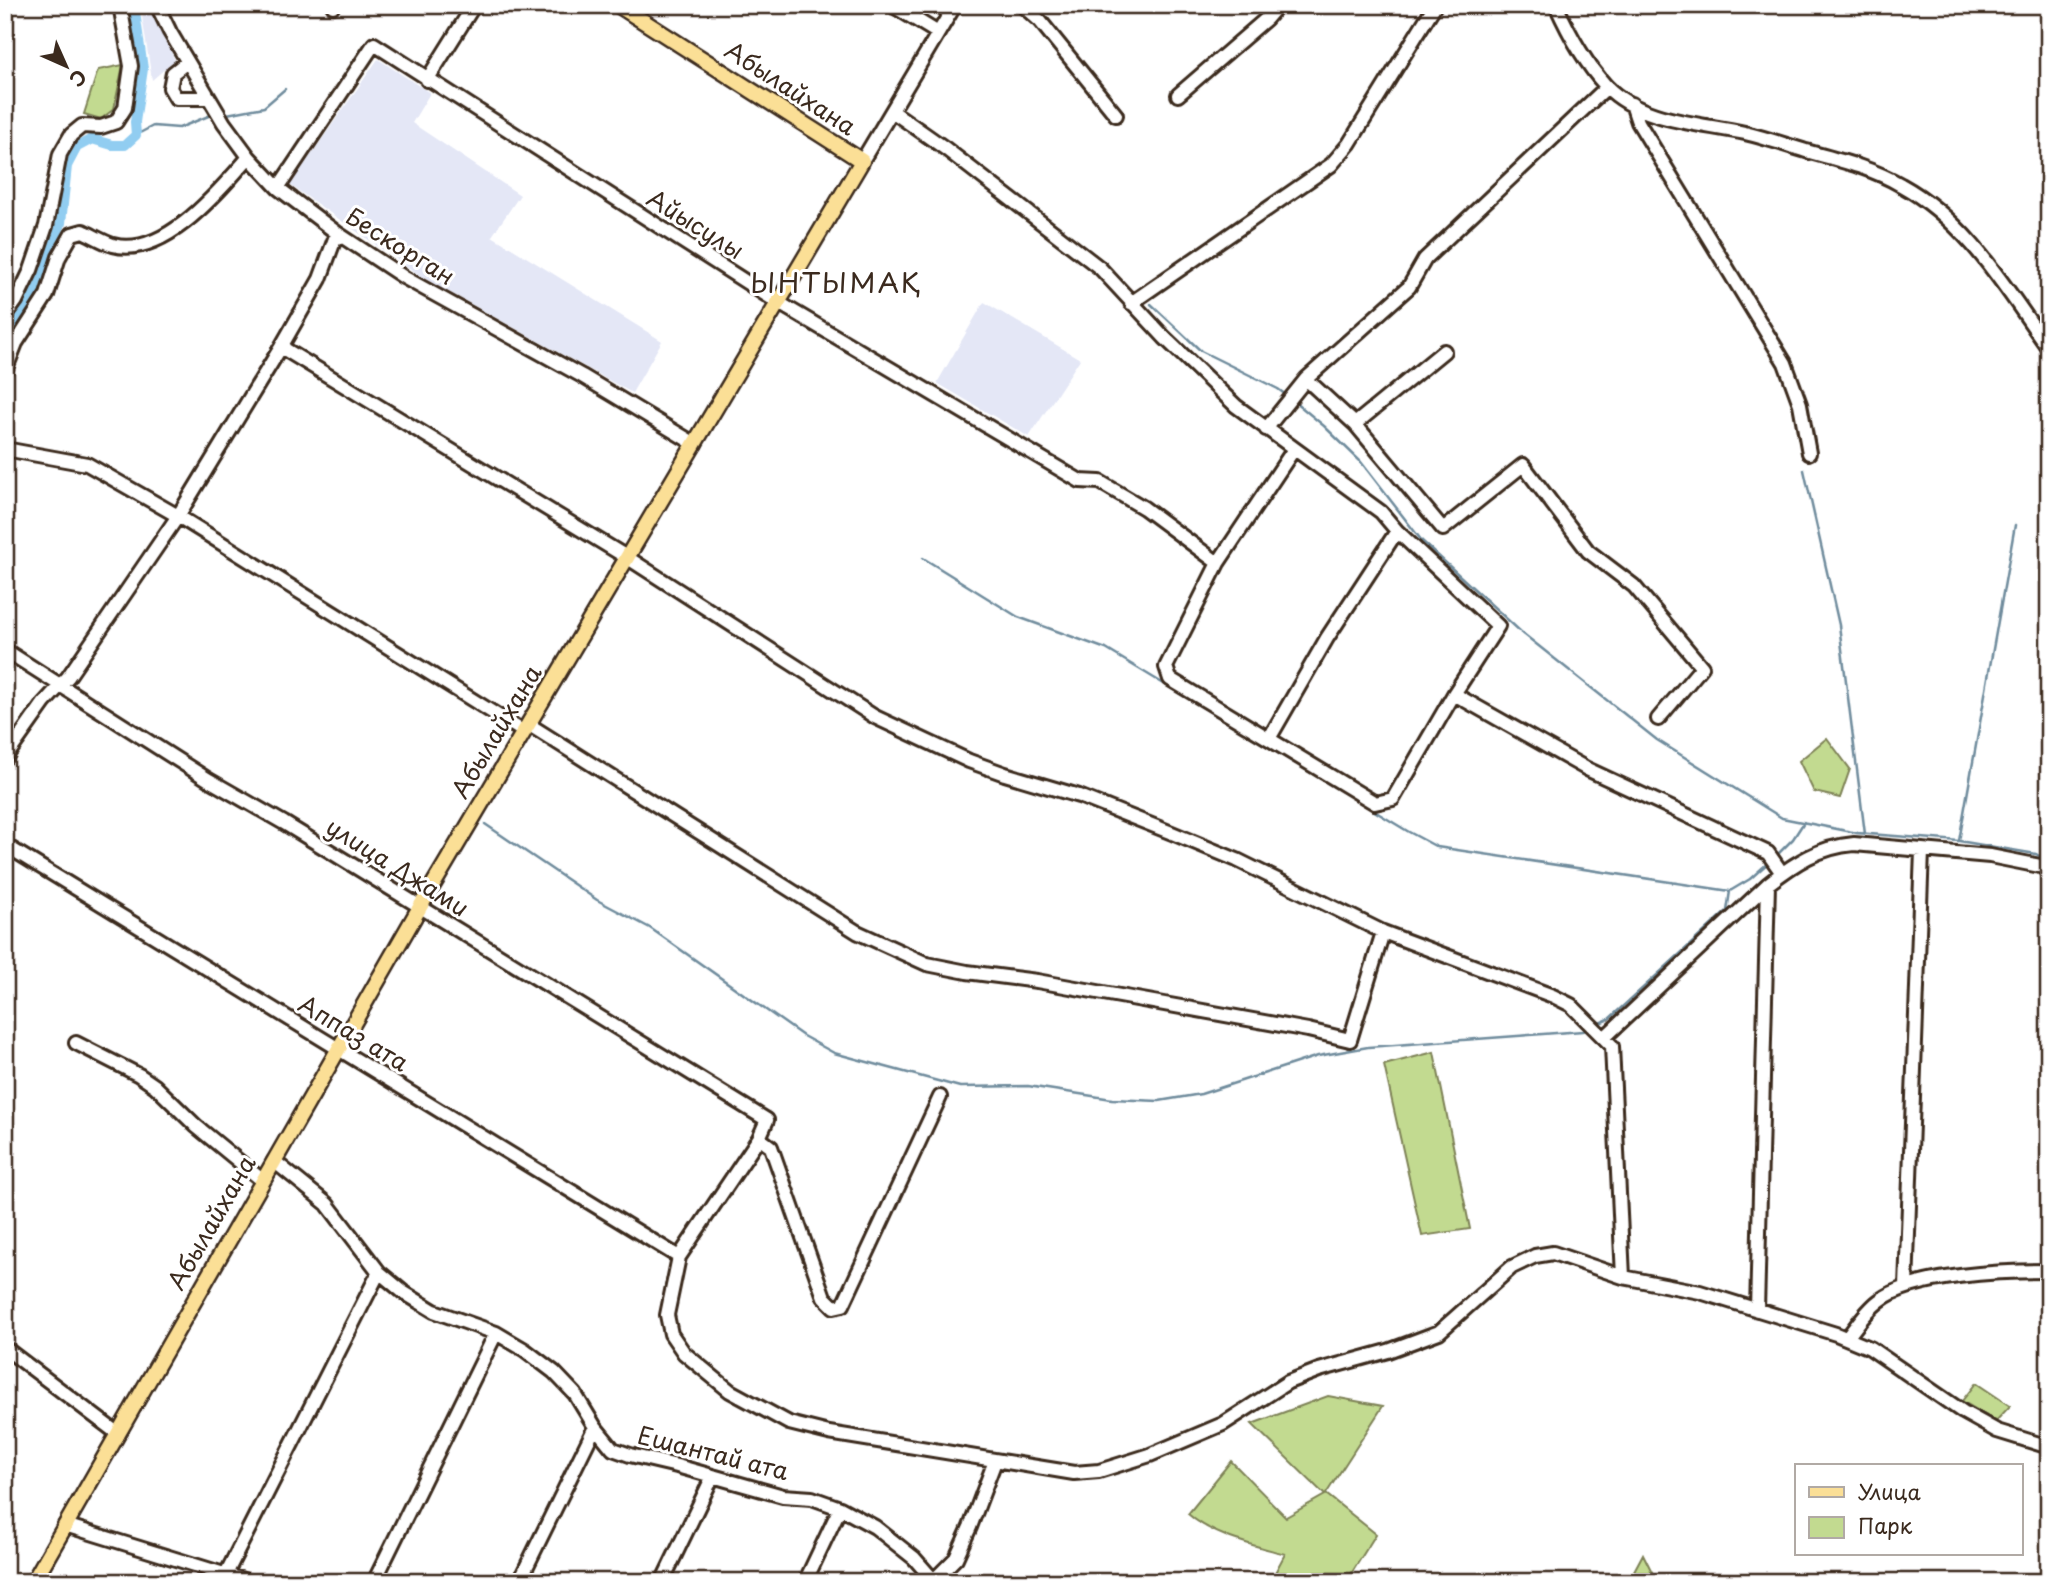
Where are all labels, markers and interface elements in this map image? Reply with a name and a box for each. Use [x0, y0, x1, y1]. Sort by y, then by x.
street label: Абылайхана [718, 31, 864, 143]
north arrow [32, 32, 102, 102]
text: С [64, 64, 94, 94]
street label: Айысулы [641, 179, 752, 267]
street label: Бескорган [340, 198, 463, 293]
district label: ЫНТЫМАҚ [750, 260, 922, 303]
street label: Абылайхана [441, 657, 549, 805]
street label: улица Джами [319, 808, 477, 925]
street label: Аппаз ата [292, 985, 416, 1079]
street label: Абылайхана [157, 1148, 263, 1296]
street label: Ешантай ата [634, 1416, 793, 1488]
legend [1795, 1464, 2022, 1556]
text: Улица [1858, 1475, 1921, 1507]
text: Парк [1858, 1509, 1913, 1541]

